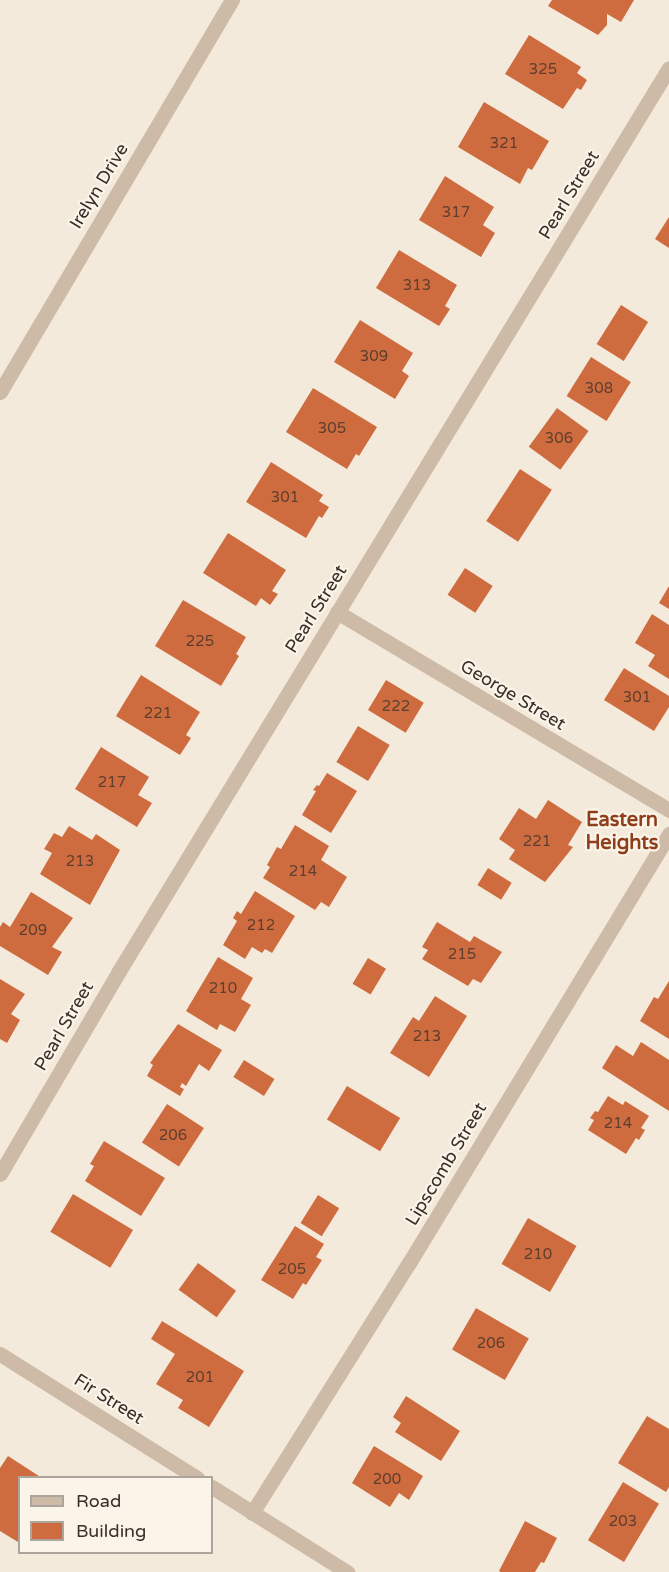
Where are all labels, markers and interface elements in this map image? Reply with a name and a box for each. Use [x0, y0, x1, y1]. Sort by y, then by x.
house number: 325 [529, 61, 557, 79]
house number: 321 [490, 135, 518, 153]
street label: Irelyn Drive [65, 139, 133, 233]
street label: Pearl Street [534, 147, 604, 243]
house number: 317 [442, 204, 470, 222]
house number: 313 [403, 277, 431, 295]
house number: 309 [360, 348, 388, 366]
house number: 308 [585, 380, 613, 398]
house number: 305 [318, 420, 346, 438]
house number: 306 [545, 430, 573, 448]
house number: 301 [271, 489, 299, 507]
street label: Pearl Street [280, 561, 352, 657]
house number: 225 [186, 633, 214, 651]
street label: George Street [456, 655, 570, 735]
house number: 301 [623, 689, 651, 707]
house number: 222 [382, 698, 410, 716]
house number: 221 [144, 705, 172, 723]
house number: 217 [98, 774, 126, 792]
district label: Eastern Heights [586, 808, 658, 855]
house number: 221 [523, 833, 551, 851]
house number: 213 [66, 853, 94, 871]
house number: 214 [289, 863, 317, 881]
house number: 212 [247, 917, 275, 935]
house number: 209 [19, 922, 47, 940]
house number: 215 [448, 946, 476, 964]
street label: Pearl Street [30, 977, 98, 1075]
house number: 210 [209, 980, 237, 998]
house number: 213 [413, 1028, 441, 1046]
street label: Lipscomb Street [401, 1099, 491, 1229]
house number: 214 [604, 1115, 632, 1133]
house number: 206 [159, 1127, 187, 1145]
house number: 210 [524, 1246, 552, 1264]
house number: 205 [278, 1261, 306, 1279]
house number: 206 [477, 1335, 505, 1353]
street label: Fir Street [70, 1369, 148, 1429]
house number: 201 [186, 1369, 214, 1387]
house number: 200 [373, 1471, 401, 1489]
legend [18, 1476, 213, 1554]
text: Road [76, 1490, 121, 1512]
house number: 203 [609, 1513, 637, 1531]
text: Building [76, 1520, 146, 1542]

